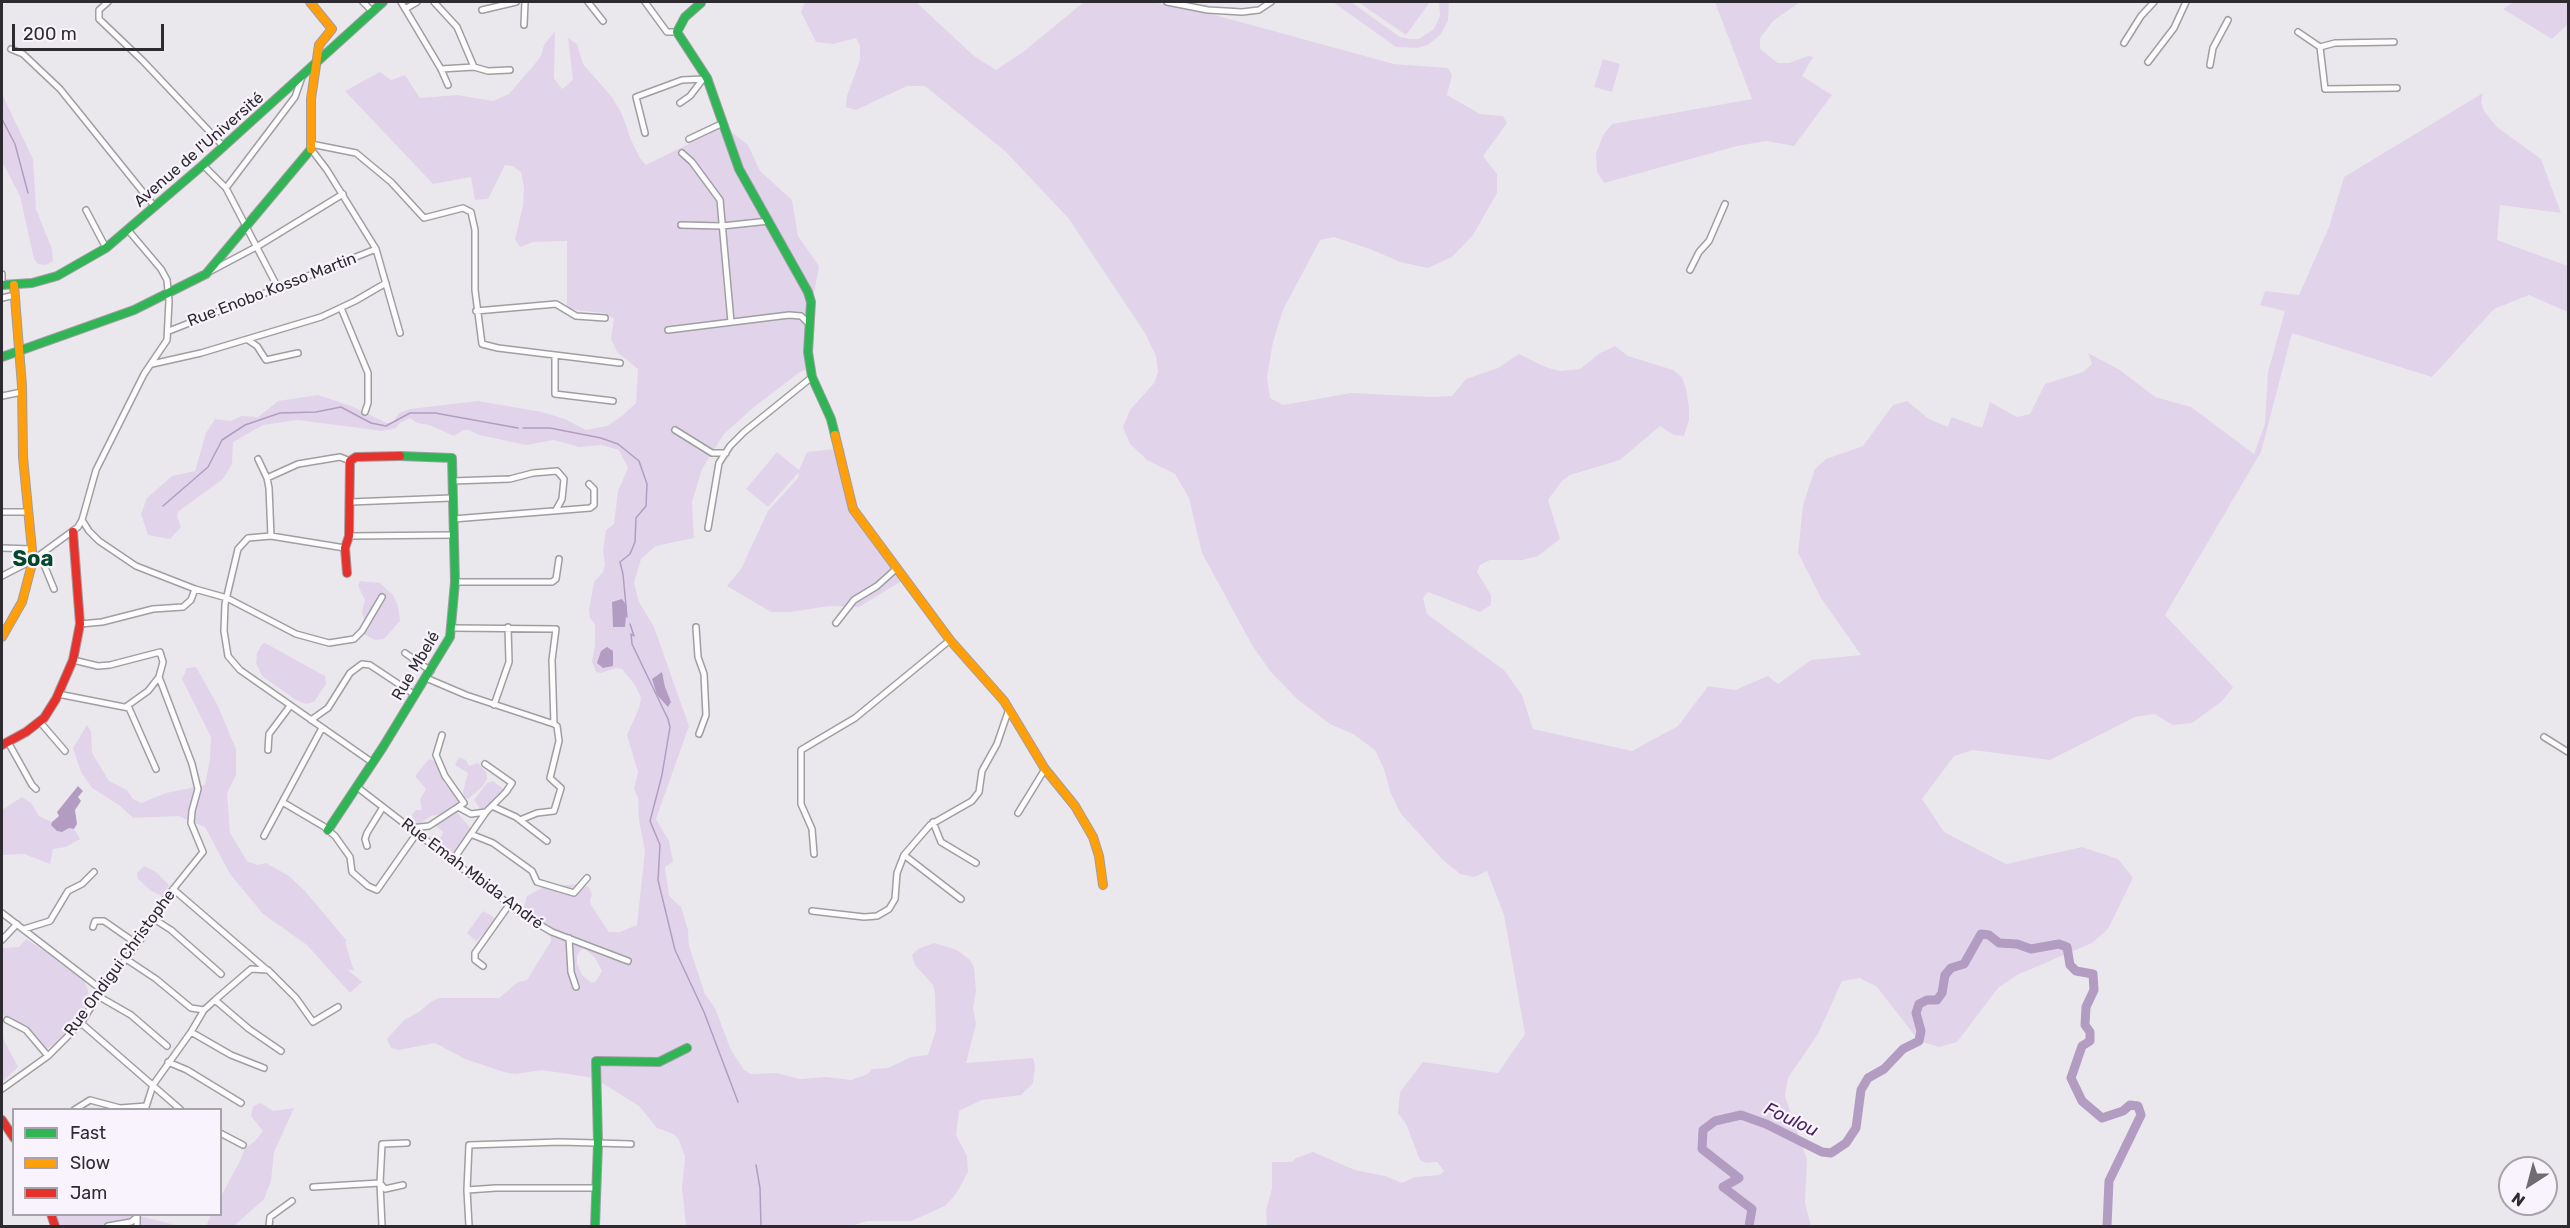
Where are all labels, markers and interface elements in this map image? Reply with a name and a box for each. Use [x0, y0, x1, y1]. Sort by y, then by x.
scale bar [15, 12, 166, 50]
text: 200 m [23, 23, 77, 45]
street label: Avenue de l'Université [130, 89, 268, 211]
street label: Rue Enobo Kosso Martin [185, 249, 359, 331]
district label: Soa [12, 547, 54, 573]
street label: Rue Mbelé [388, 628, 444, 704]
street label: Rue Emah Mbida André [397, 814, 547, 934]
street label: Rue Ondigui Christophe [60, 886, 180, 1040]
water label: Foulou [1761, 1098, 1821, 1142]
legend [12, 1108, 222, 1216]
text: Fast [70, 1122, 106, 1144]
text: Slow [70, 1152, 110, 1174]
north arrow [2498, 1156, 2558, 1216]
text: Jam [70, 1182, 107, 1204]
text: N [2508, 1188, 2529, 1210]

